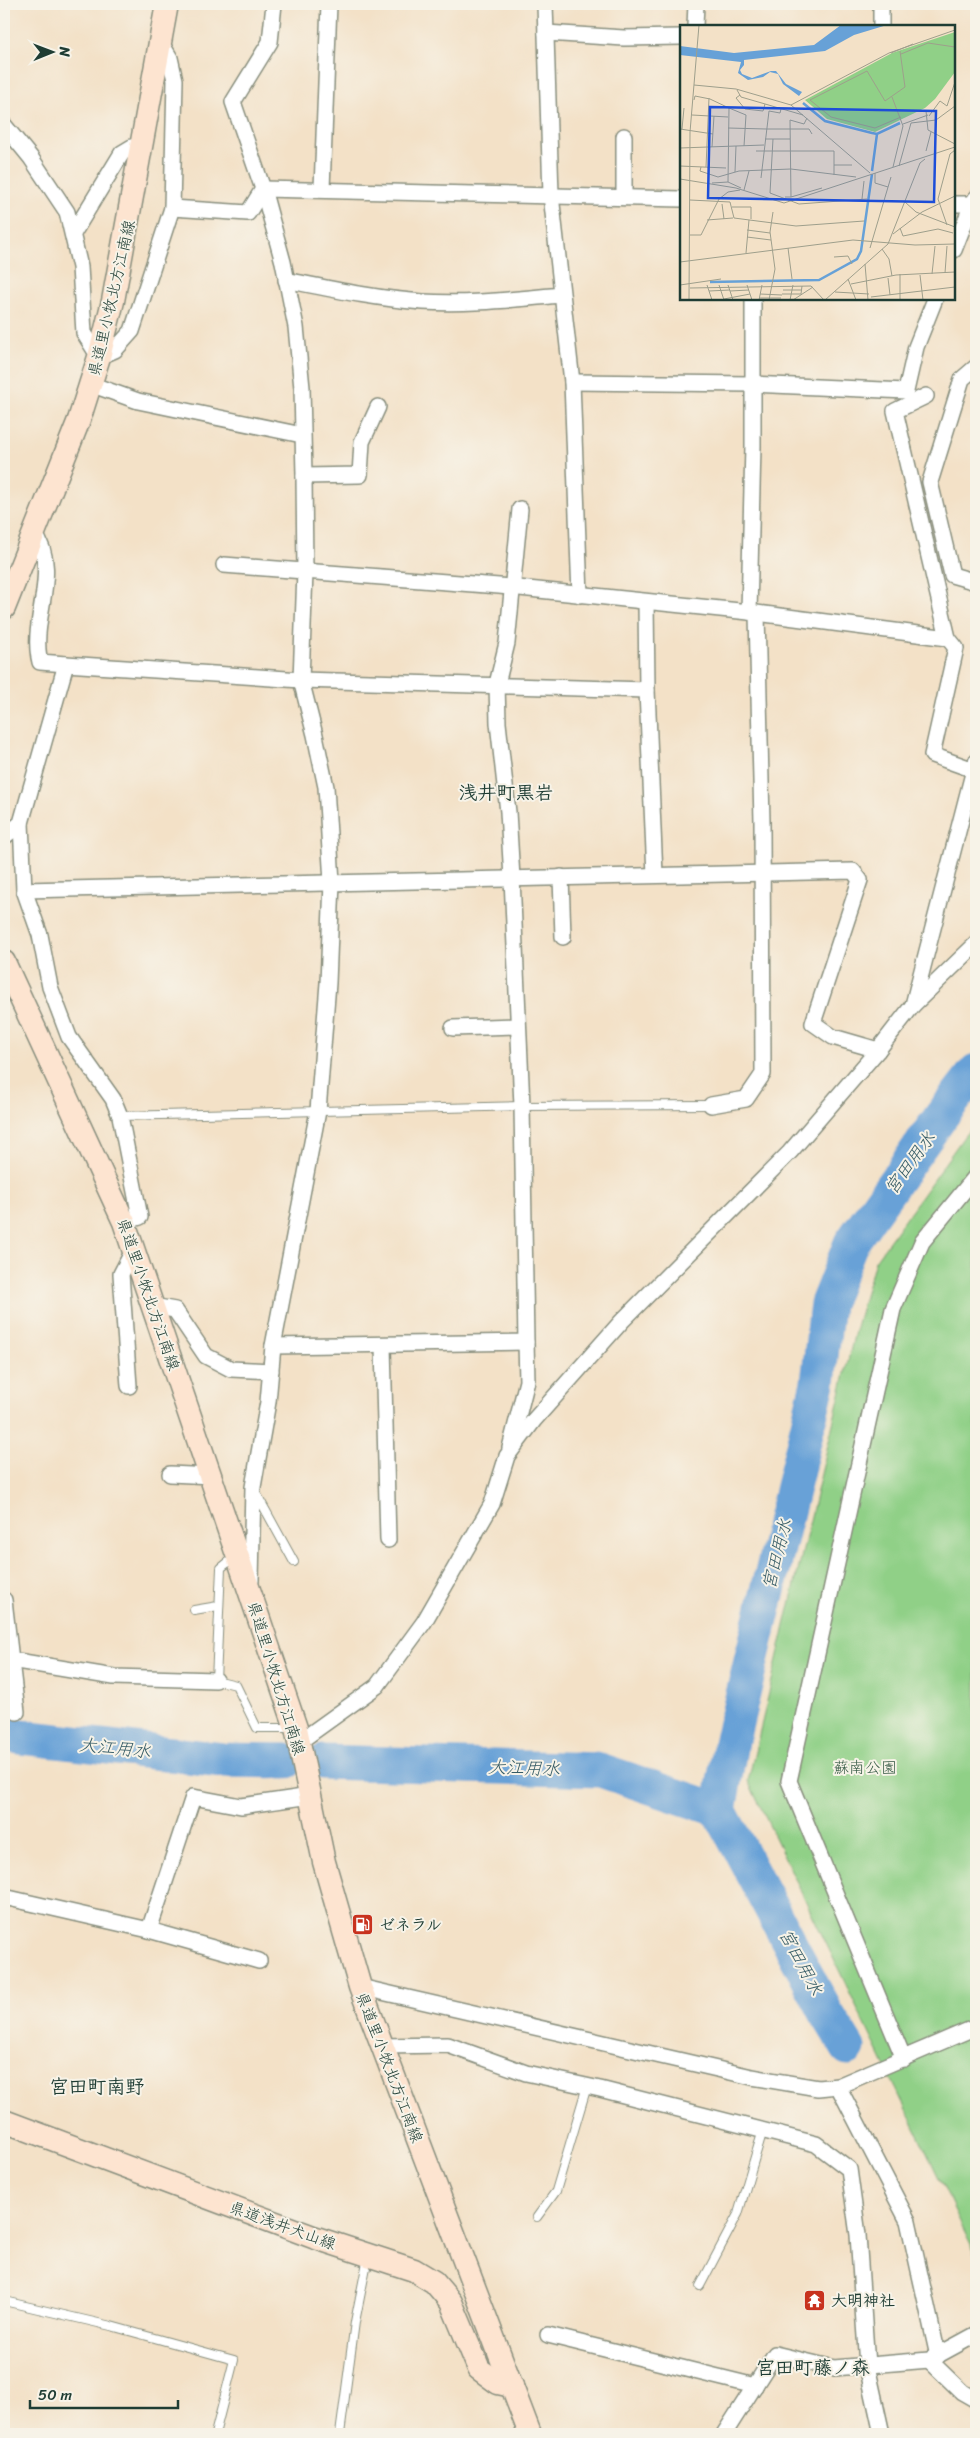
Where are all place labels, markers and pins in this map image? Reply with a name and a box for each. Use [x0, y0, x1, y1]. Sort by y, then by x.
place label: ゼネラル [379, 1910, 442, 1939]
fuel station icon: ゼネラル [351, 1912, 375, 1936]
place label: 大明神社 [831, 2286, 895, 2315]
temple icon: 大明神社 [803, 2288, 827, 2312]

